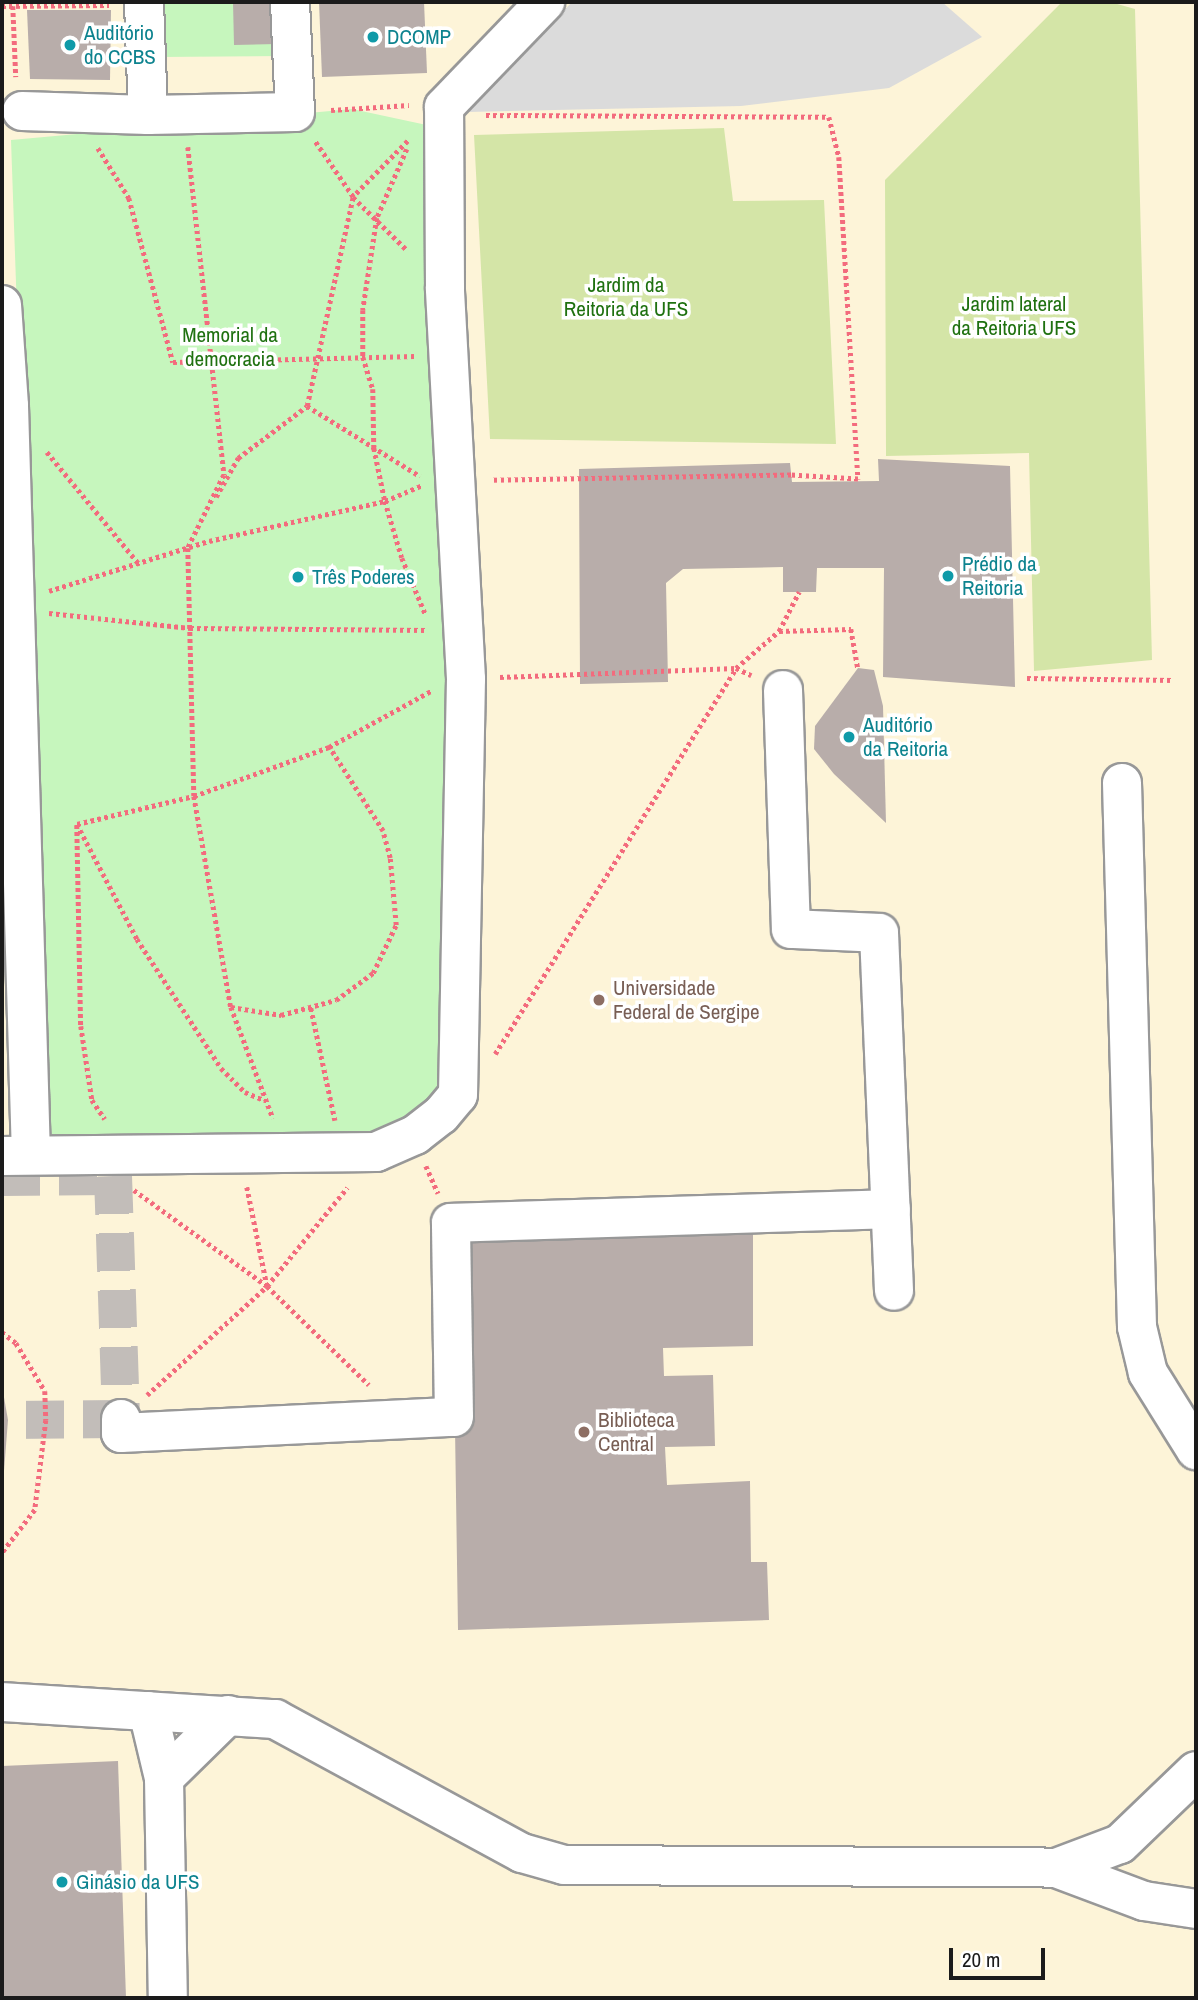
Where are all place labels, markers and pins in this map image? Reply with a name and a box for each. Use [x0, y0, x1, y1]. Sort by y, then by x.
place label: Auditório do CCBS [84, 20, 156, 70]
place label: DCOMP [387, 24, 451, 50]
marker: DCOMP [365, 29, 381, 45]
marker: Auditório do CCBS [62, 37, 78, 53]
place label: Prédio da Reitoria [962, 551, 1037, 601]
place label: Três Poderes [312, 564, 415, 590]
marker: Prédio da Reitoria [940, 568, 956, 584]
marker: Três Poderes [290, 569, 306, 585]
place label: Auditório da Reitoria [863, 712, 948, 762]
marker: Auditório da Reitoria [841, 729, 857, 745]
place label: Universidade Federal de Sergipe [613, 975, 760, 1025]
marker: Universidade Federal de Sergipe [591, 992, 607, 1008]
place label: Biblioteca Central [598, 1407, 675, 1457]
marker: Biblioteca Central [576, 1424, 592, 1440]
place label: Ginásio da UFS [76, 1869, 199, 1895]
marker: Ginásio da UFS [54, 1874, 70, 1890]

